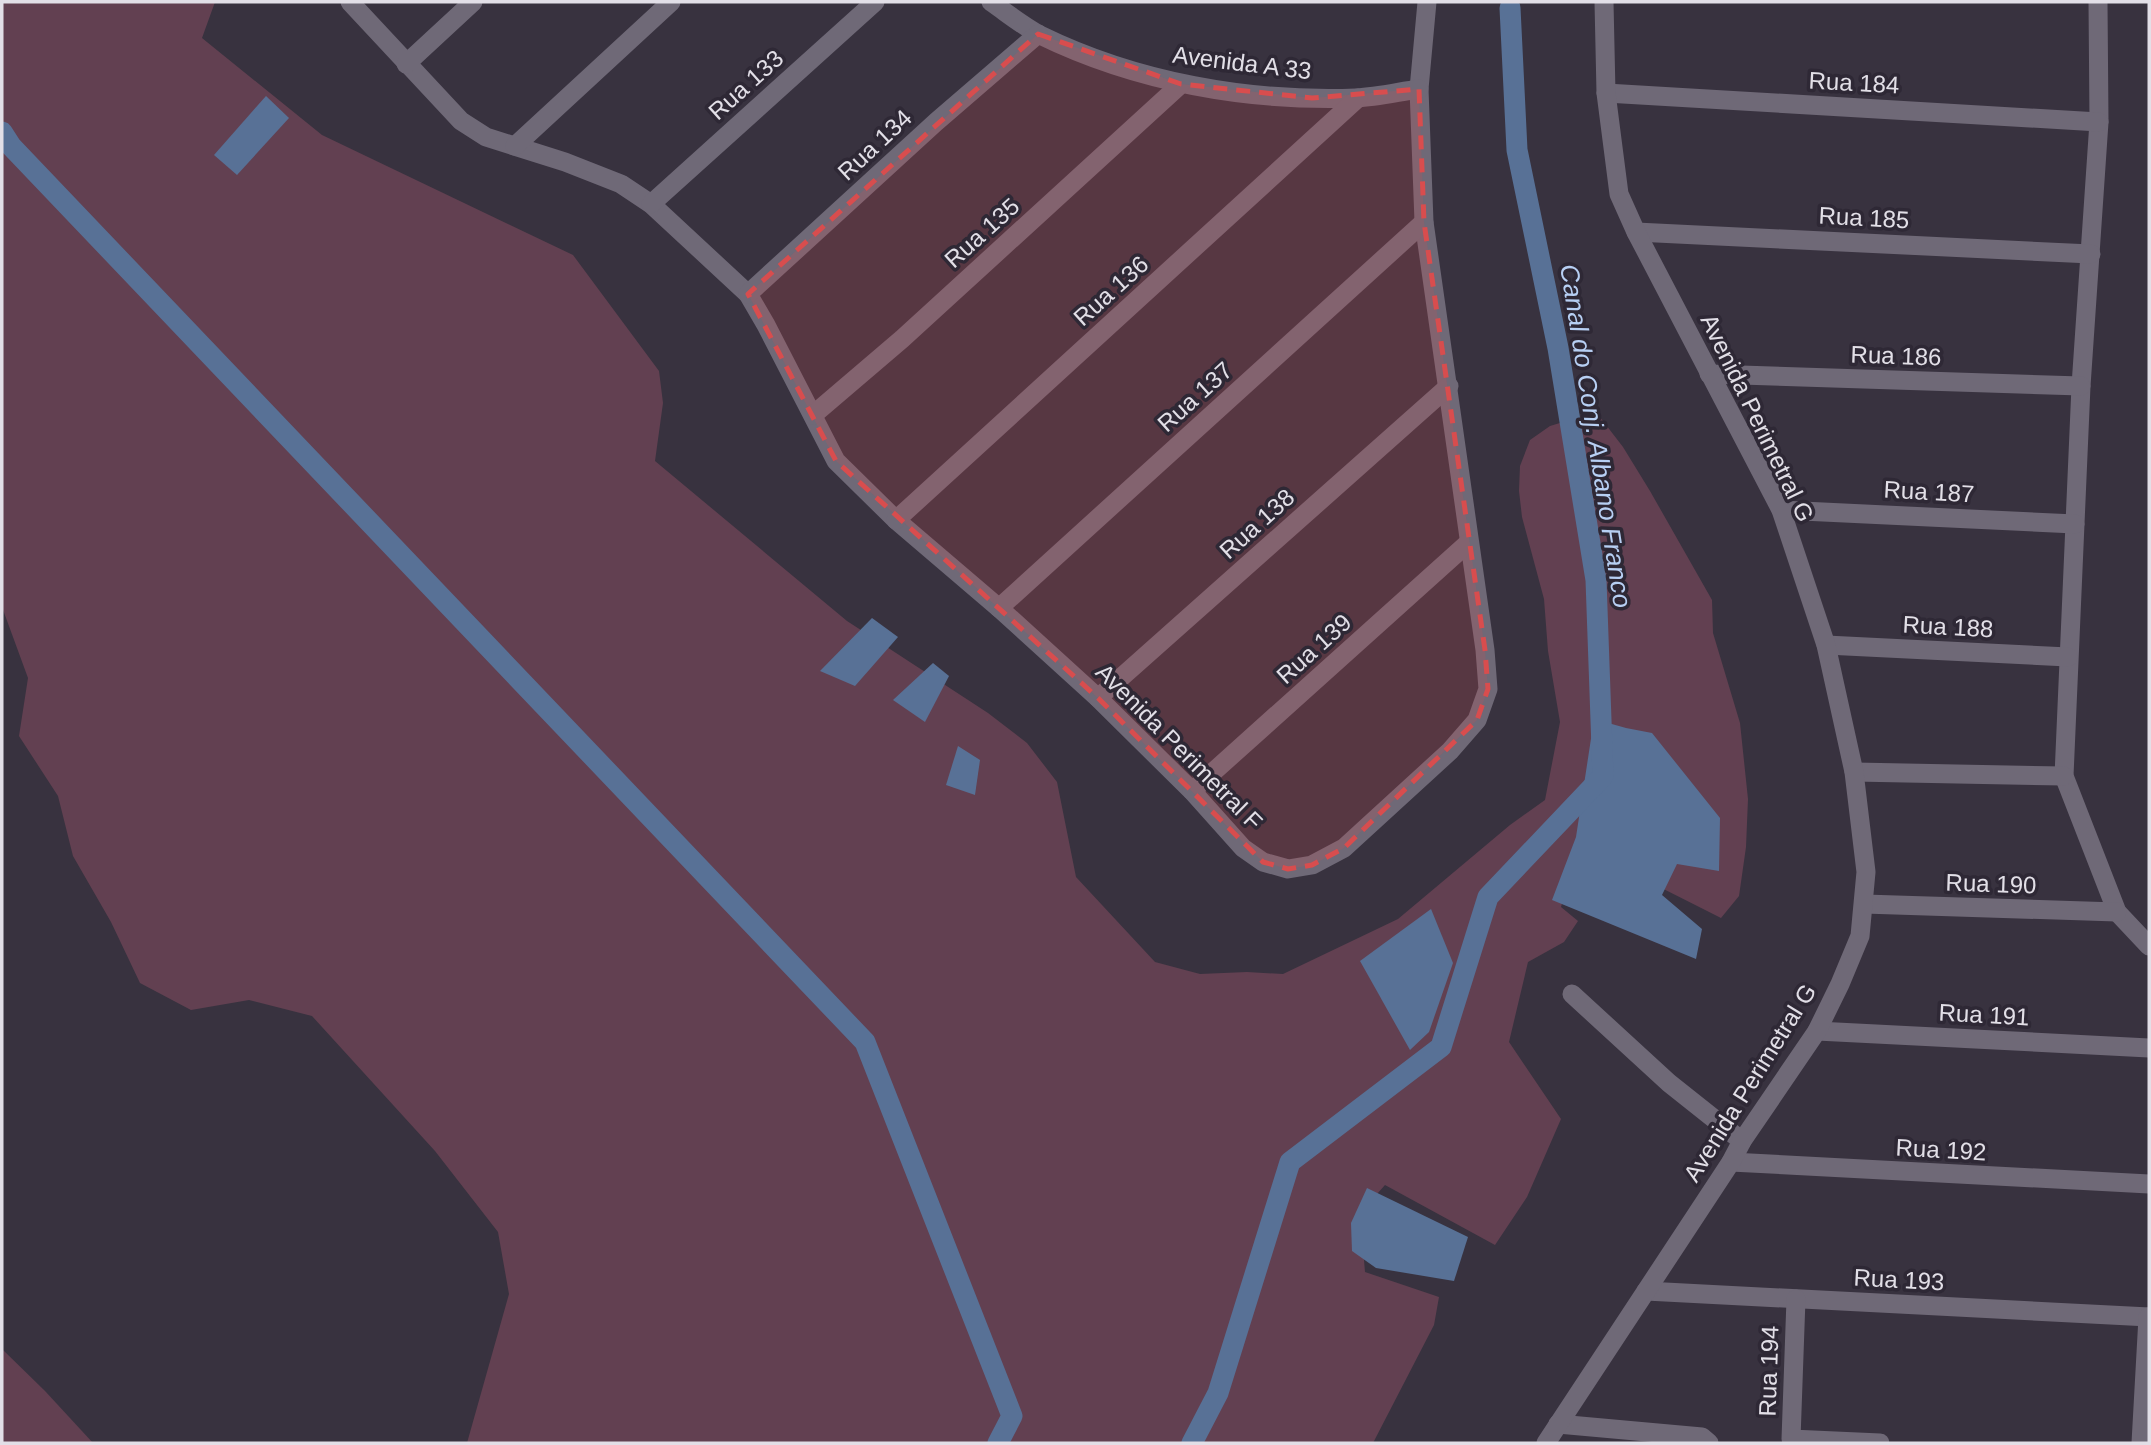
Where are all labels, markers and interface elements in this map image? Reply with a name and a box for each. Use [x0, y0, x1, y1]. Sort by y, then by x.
street label: Avenida A 33 [1171, 41, 1313, 84]
street label: Rua 133 [703, 44, 788, 125]
street label: Rua 184 [1808, 67, 1900, 98]
street label: Rua 134 [832, 104, 917, 185]
street label: Rua 135 [939, 192, 1024, 273]
street label: Rua 185 [1818, 202, 1910, 233]
street label: Rua 136 [1068, 250, 1153, 331]
water label: Canal do Conj. Albano Franco [1554, 262, 1638, 610]
street label: Avenida Perimetral G [1695, 310, 1819, 526]
street label: Rua 186 [1850, 340, 1942, 371]
street label: Rua 137 [1152, 356, 1237, 437]
street label: Rua 187 [1883, 476, 1975, 507]
street label: Rua 138 [1214, 483, 1299, 564]
street label: Rua 139 [1271, 608, 1356, 689]
street label: Rua 188 [1902, 611, 1994, 642]
street label: Avenida Perimetral F [1091, 658, 1268, 835]
street label: Rua 190 [1945, 868, 2037, 899]
street label: Avenida Perimetral G [1678, 979, 1821, 1186]
street label: Rua 191 [1938, 999, 2030, 1030]
street label: Rua 192 [1895, 1134, 1987, 1165]
street label: Rua 193 [1853, 1264, 1945, 1295]
street label: Rua 194 [1753, 1325, 1784, 1417]

